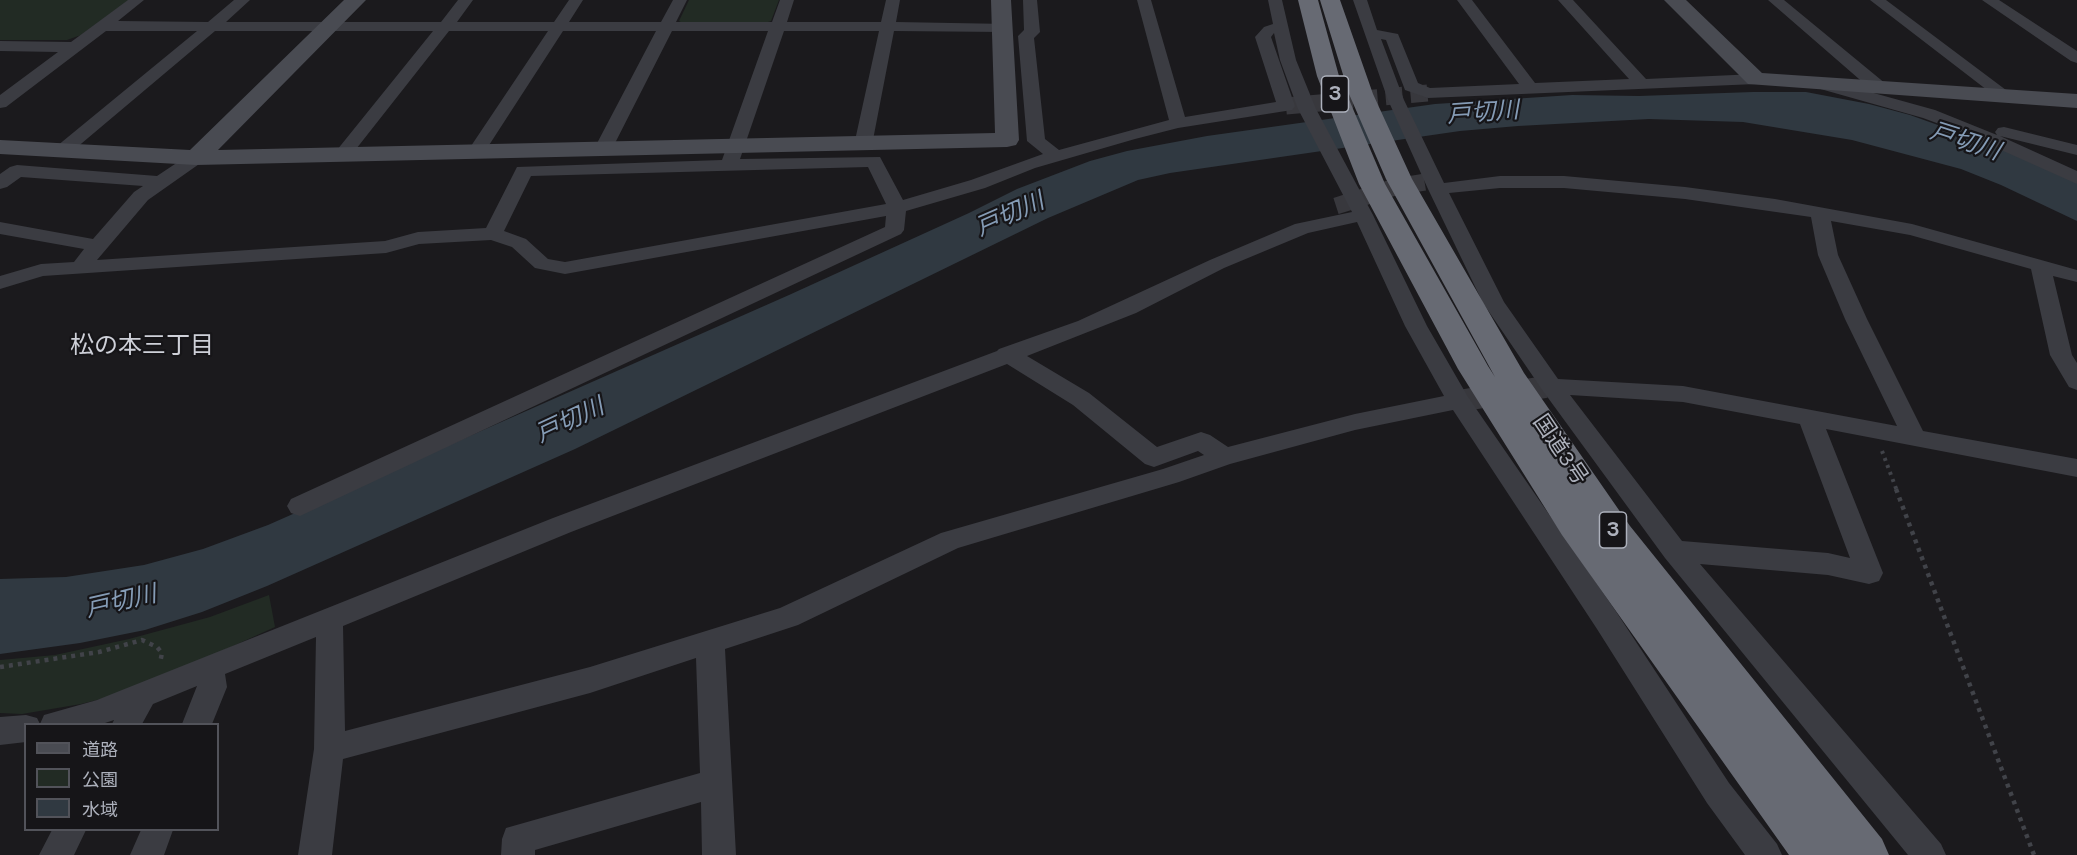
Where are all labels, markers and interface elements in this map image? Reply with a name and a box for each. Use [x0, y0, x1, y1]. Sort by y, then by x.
road number: 3 [1322, 76, 1348, 112]
water label: 戸切川 [1446, 96, 1520, 130]
water label: 戸切川 [1926, 117, 2004, 167]
water label: 戸切川 [971, 187, 1049, 243]
district label: 松の本三丁目 [70, 332, 214, 360]
water label: 戸切川 [531, 393, 609, 449]
street label: 国道3号 [1527, 410, 1593, 490]
road number: 3 [1600, 512, 1626, 548]
water label: 戸切川 [83, 580, 159, 624]
legend [24, 723, 219, 831]
text: 道路 [82, 739, 118, 761]
text: 公園 [82, 769, 118, 791]
text: 水域 [82, 799, 118, 821]

